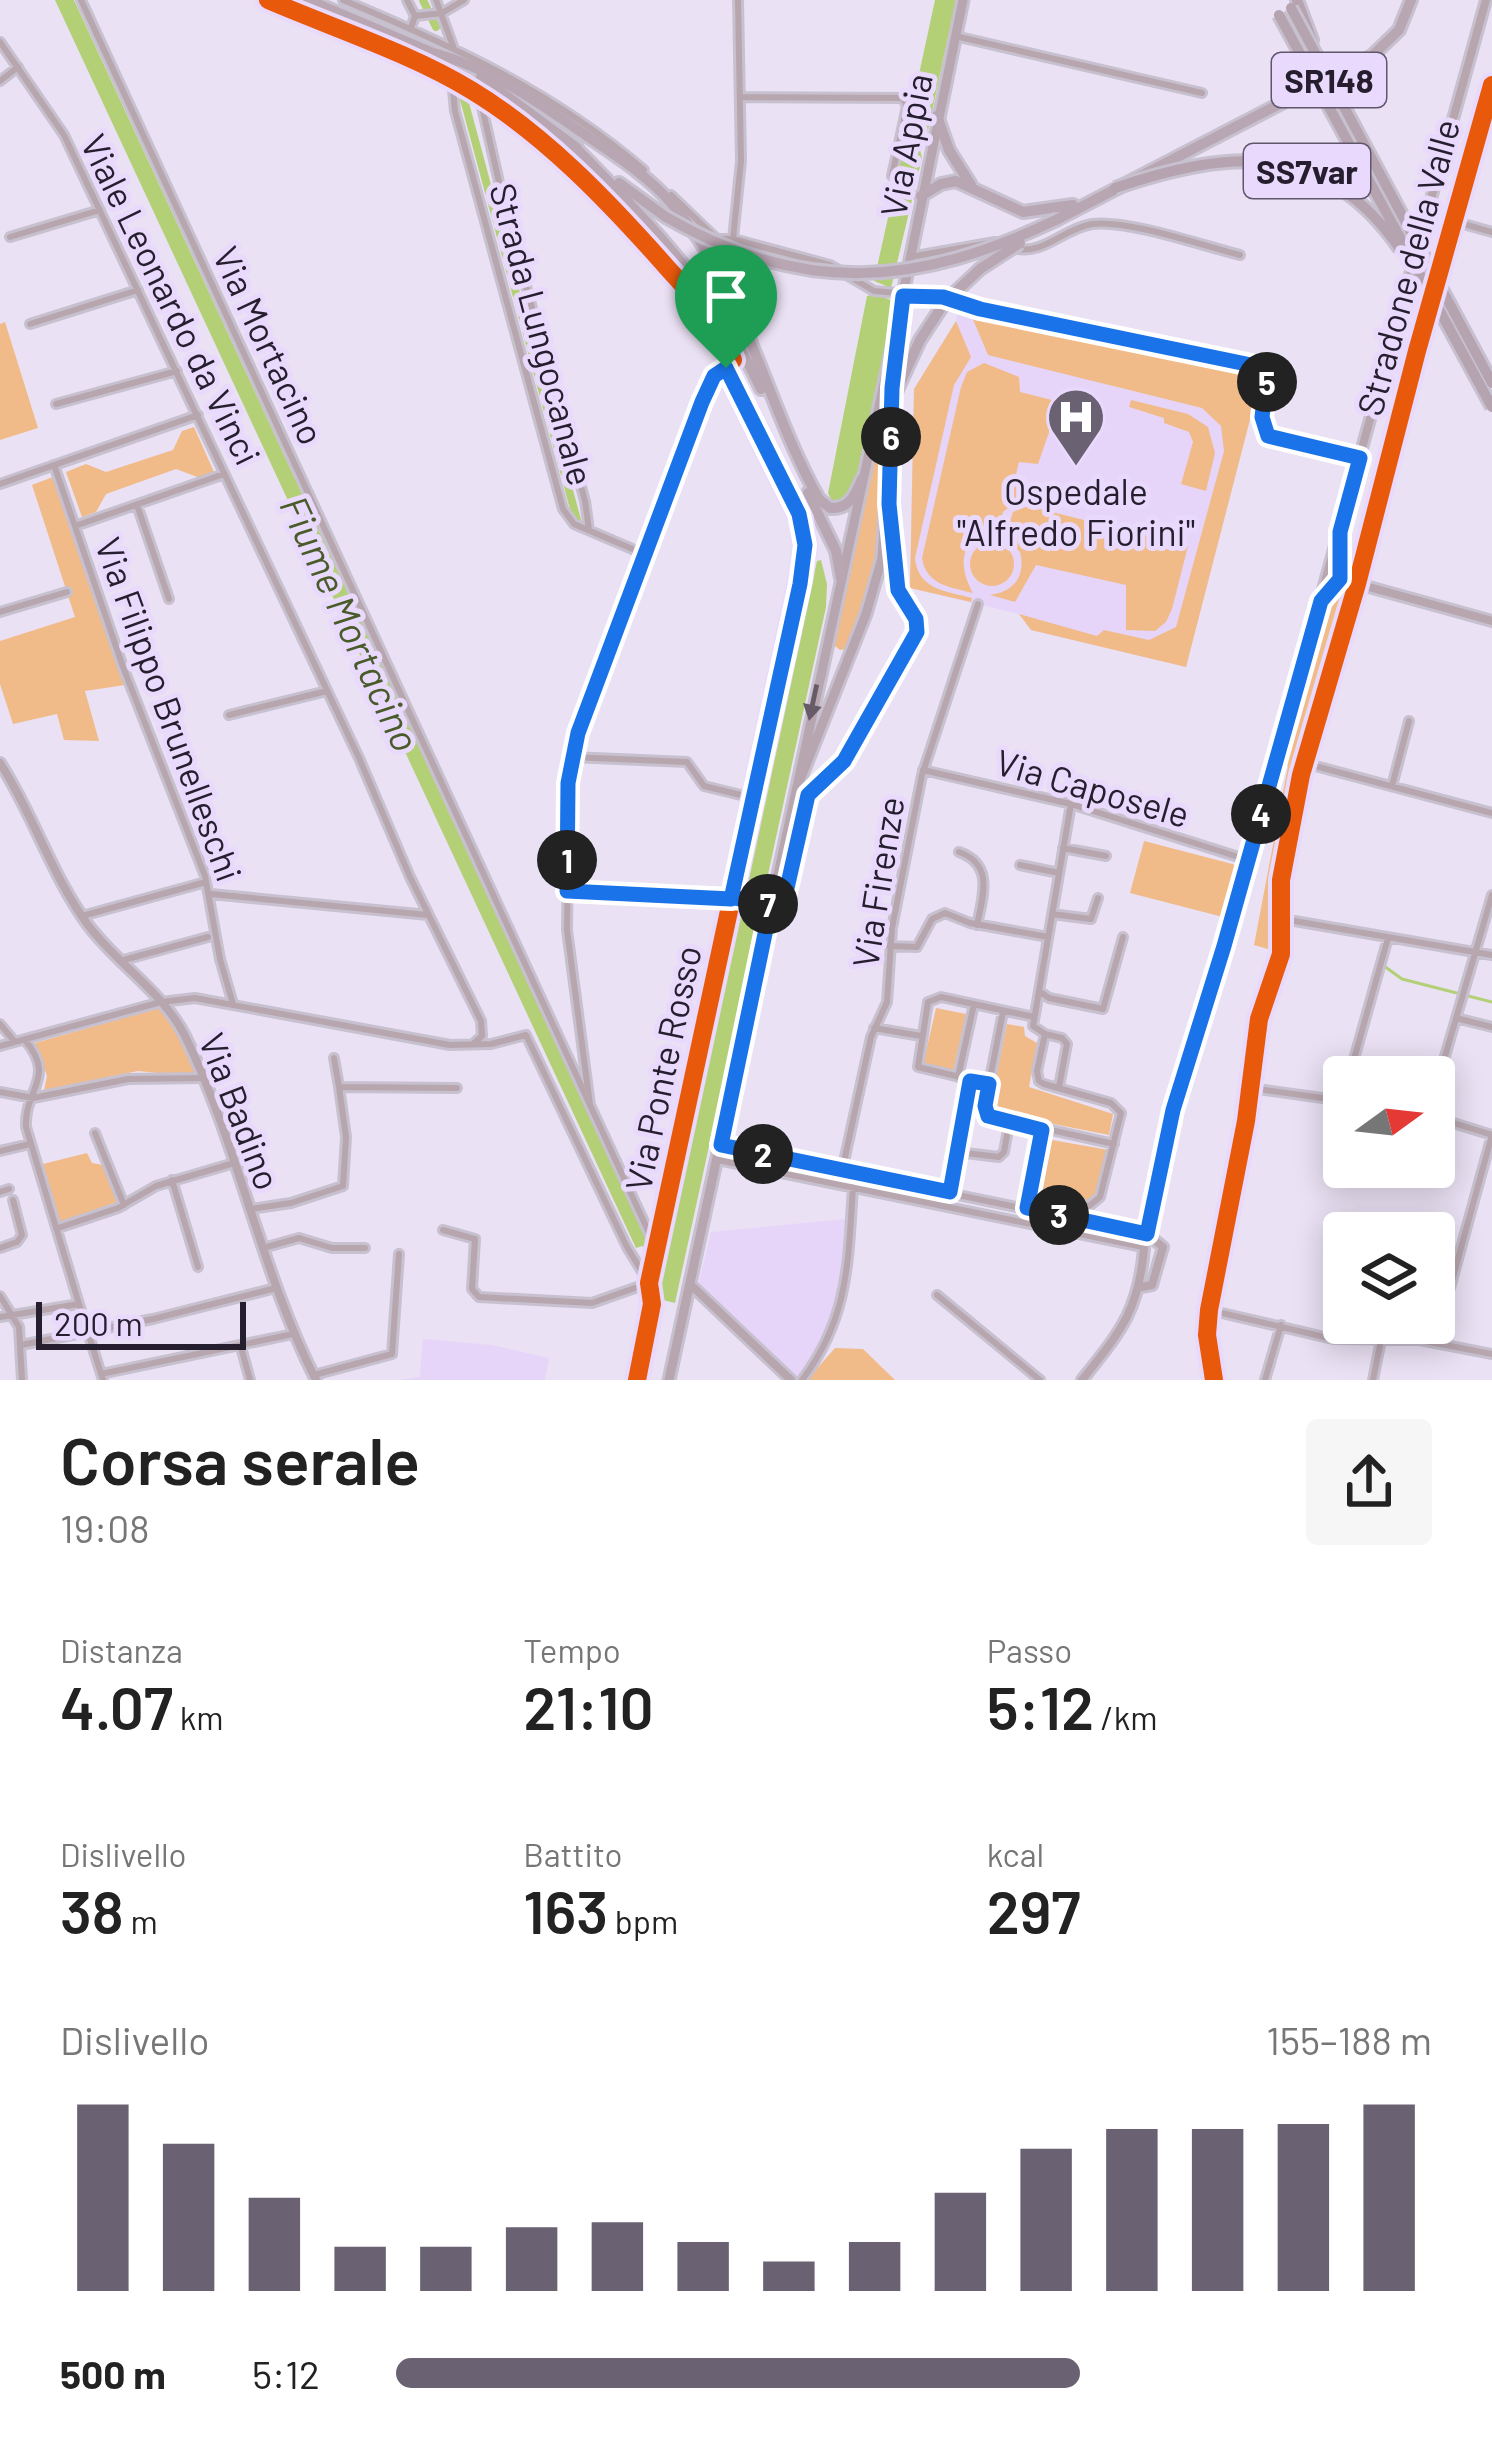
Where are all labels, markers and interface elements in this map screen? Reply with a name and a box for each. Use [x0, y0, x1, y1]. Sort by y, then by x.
road number: SR148 [1272, 53, 1386, 107]
street label: Via Appia [870, 70, 940, 220]
street label: Stradone della Valle [1347, 114, 1467, 420]
street label: Viale Leonardo da Vinci [73, 127, 271, 471]
road number: SS7var [1244, 144, 1370, 198]
street label: Strada Lungocanale [482, 178, 604, 490]
street label: Via Mortacino [205, 239, 335, 451]
pin [675, 245, 777, 368]
icon: arrive [693, 263, 759, 329]
pin: 5 [1237, 352, 1297, 412]
text: 5 [1258, 362, 1276, 402]
hospital icon: Ospedale "Alfredo Fiorini" [1045, 386, 1107, 468]
pin: 6 [861, 407, 921, 467]
text: 6 [882, 417, 900, 457]
place label: Ospedale "Alfredo Fiorini" [957, 469, 1195, 553]
water label: Fiume Mortacino [271, 488, 431, 758]
street label: Via Filippo Brunelleschi [88, 531, 252, 887]
one-way arrow [802, 683, 821, 721]
street label: Via Caposele [991, 739, 1195, 835]
pin: 4 [1231, 784, 1291, 844]
street label: Via Firenze [842, 794, 912, 970]
text: 4 [1251, 794, 1271, 834]
pin: 1 [537, 830, 597, 890]
text: 1 [561, 840, 573, 880]
pin: 7 [738, 874, 798, 934]
text: 7 [760, 884, 776, 924]
street label: Via Ponte Rosso [615, 941, 709, 1195]
street label: Via Badino [191, 1027, 291, 1195]
north arrow [1323, 1056, 1455, 1188]
map controls [1323, 1056, 1455, 1344]
pin: 2 [733, 1124, 793, 1184]
text: 2 [754, 1134, 772, 1174]
pin: 3 [1029, 1185, 1089, 1245]
text: 3 [1050, 1195, 1068, 1235]
button: layers [1323, 1212, 1455, 1344]
scale bar [36, 1296, 246, 1349]
text: 200 m [54, 1303, 143, 1343]
text: Corsa serale [60, 1419, 420, 1498]
button: share [1306, 1419, 1432, 1545]
text: 19:08 [60, 1504, 150, 1551]
text: Distanza [60, 1630, 183, 1670]
text: Tempo [523, 1630, 621, 1670]
text: Passo [987, 1630, 1072, 1670]
text: 4.07 [60, 1670, 173, 1742]
text: 21:10 [523, 1670, 654, 1742]
text: 5:12 [987, 1670, 1094, 1742]
text: km [173, 1697, 224, 1737]
text: /km [1094, 1697, 1158, 1737]
text: Dislivello [60, 1834, 187, 1874]
text: Battito [523, 1834, 623, 1874]
text: kcal [987, 1834, 1044, 1874]
text: 38 [60, 1874, 124, 1946]
text: 163 [523, 1874, 608, 1946]
text: 297 [987, 1874, 1081, 1946]
text: m [124, 1901, 158, 1941]
text: bpm [608, 1901, 678, 1941]
text: Dislivello [60, 2016, 210, 2063]
text: 155–188 m [1266, 2016, 1432, 2063]
text: 500 m [60, 2350, 166, 2397]
text: 5:12 [252, 2350, 320, 2397]

